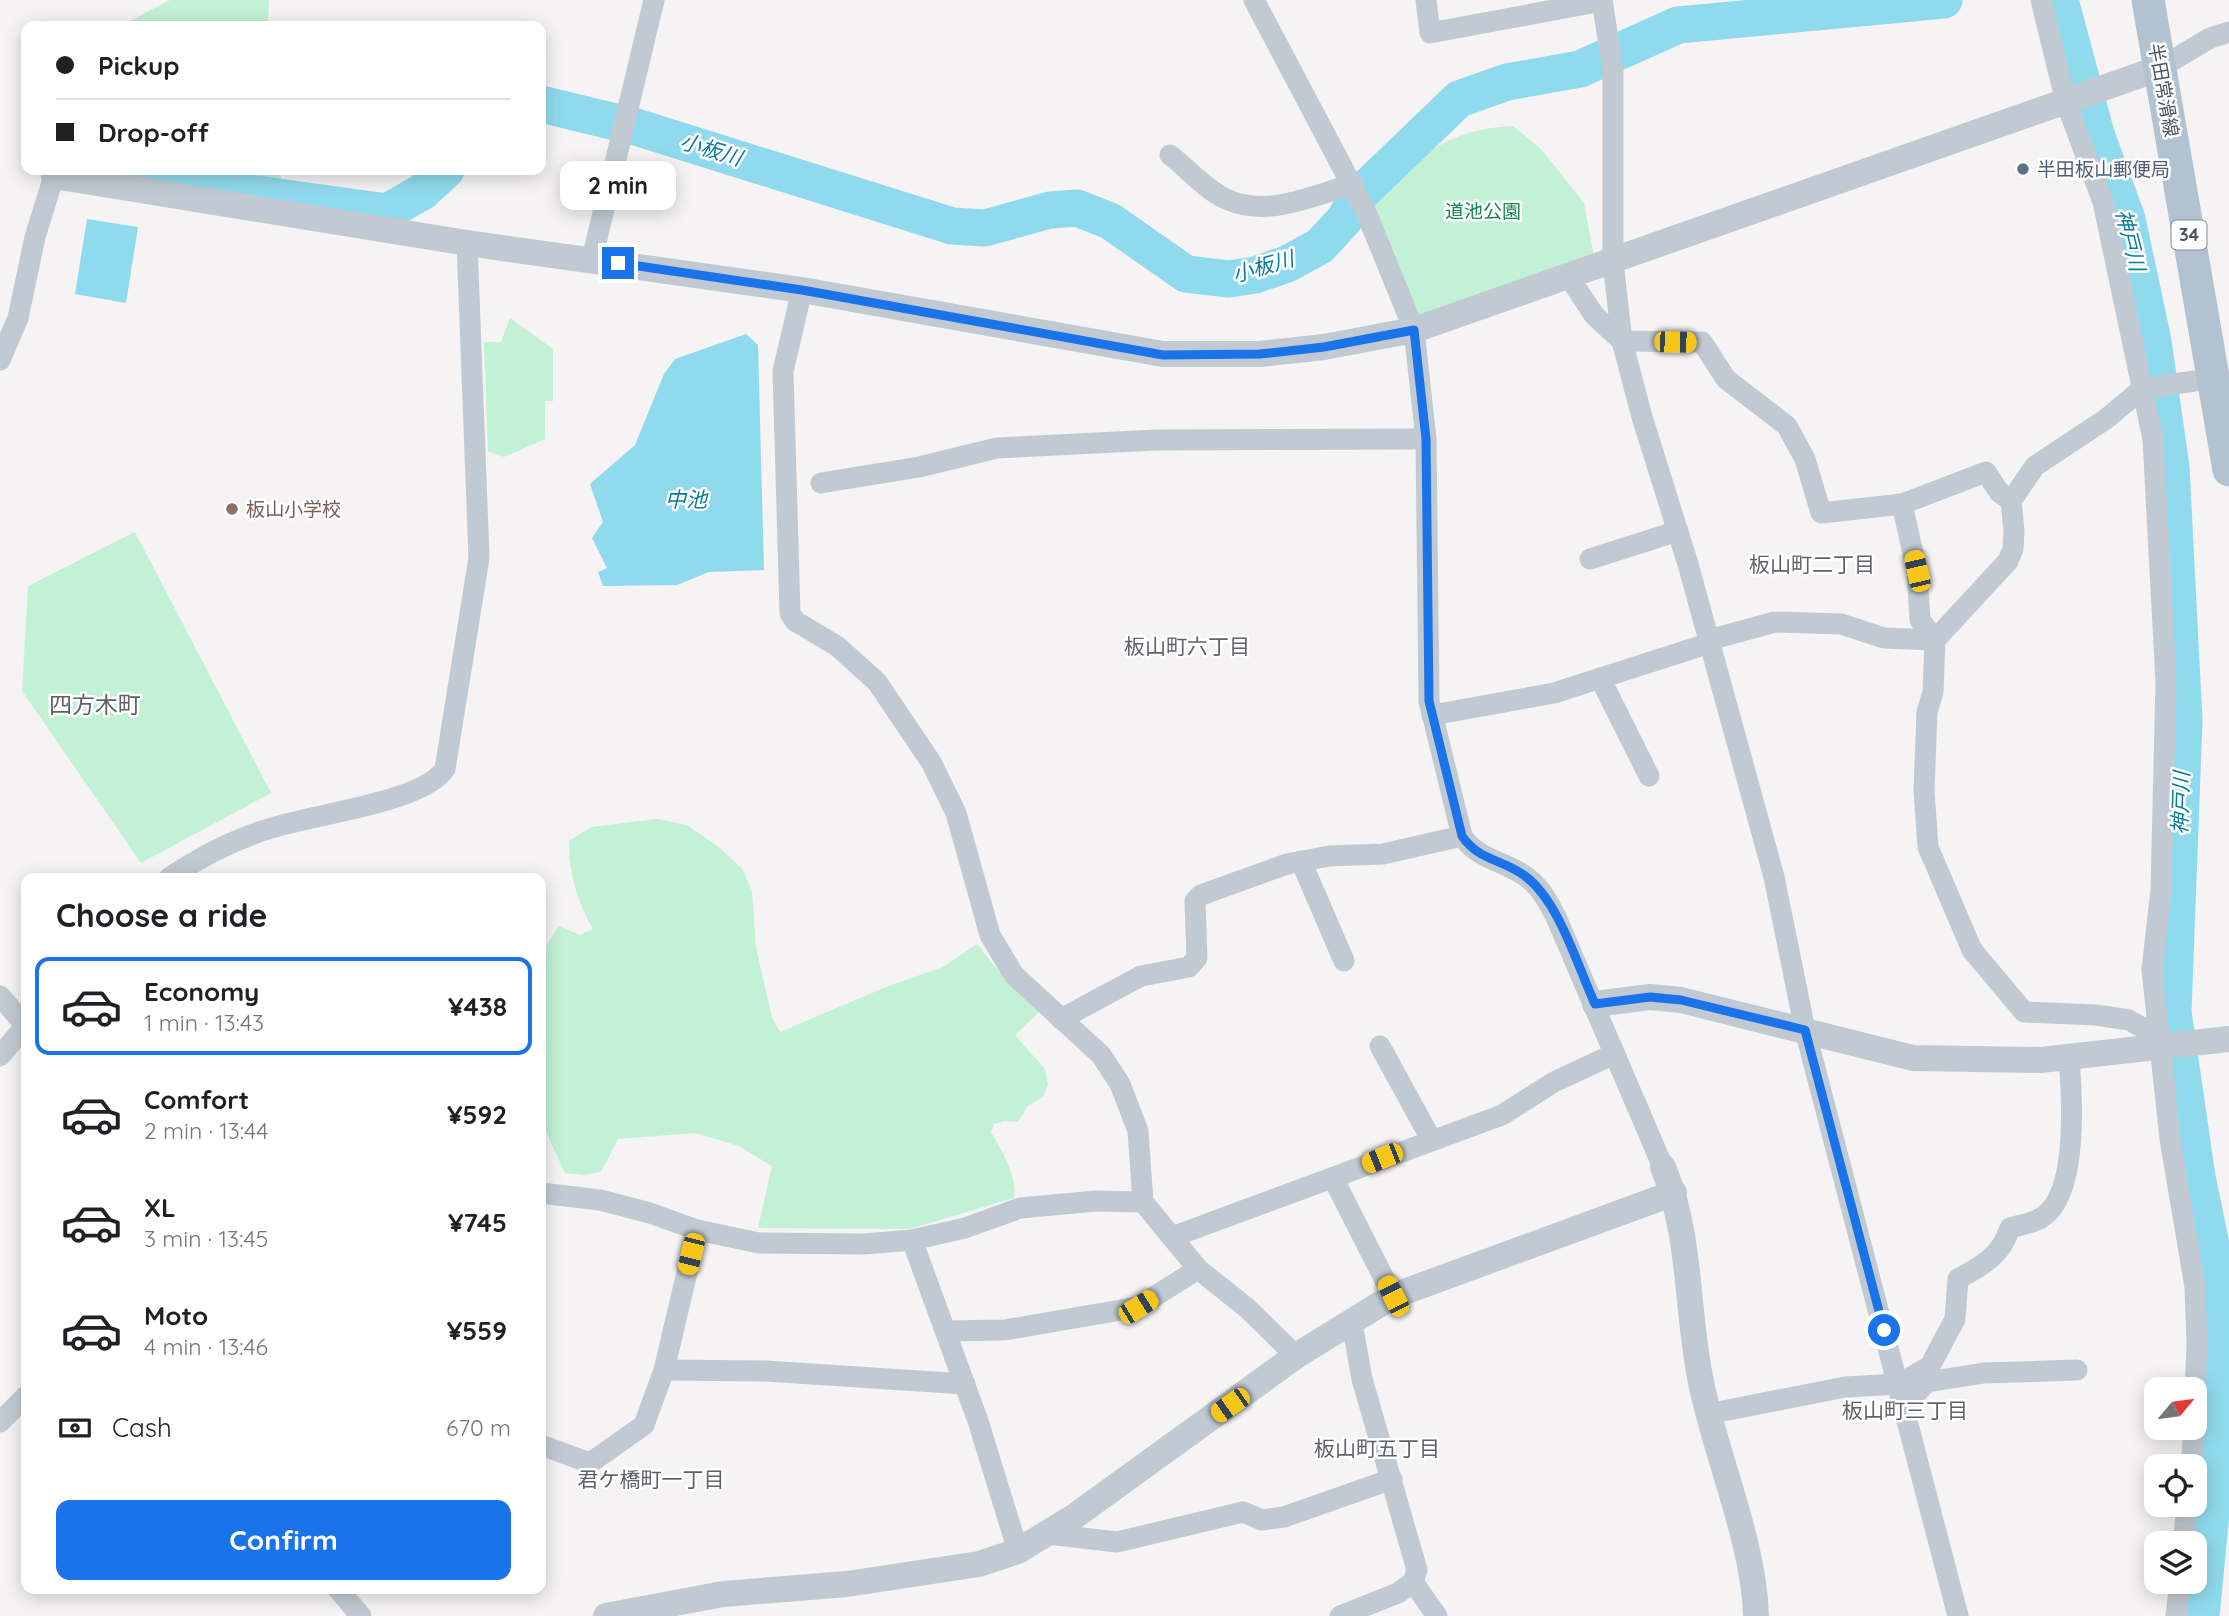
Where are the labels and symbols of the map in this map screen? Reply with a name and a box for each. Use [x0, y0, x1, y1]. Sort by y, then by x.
street label: 半田常滑線 [2144, 41, 2184, 139]
water label: 小板川 [677, 127, 747, 171]
place label: 半田板山郵便局 [2037, 157, 2170, 181]
marker: 半田板山郵便局 [2015, 161, 2031, 177]
callout: 2 min [560, 162, 676, 210]
park label: 道池公園 [1445, 199, 1521, 223]
water label: 神戸川 [2111, 206, 2152, 275]
road number: 34 [2172, 220, 2206, 249]
water label: 小板川 [1229, 244, 1299, 287]
route end [602, 247, 634, 279]
car [1654, 331, 1697, 353]
water label: 中池 [665, 486, 709, 512]
place label: 板山小学校 [246, 497, 341, 521]
marker: 板山小学校 [224, 501, 240, 517]
car [1903, 548, 1932, 594]
district label: 板山町二丁目 [1749, 551, 1875, 577]
district label: 板山町六丁目 [1124, 633, 1250, 659]
district label: 四方木町 [49, 690, 141, 719]
water label: 神戸川 [2166, 769, 2194, 835]
car [1359, 1140, 1406, 1176]
car [676, 1231, 707, 1277]
car [1375, 1273, 1412, 1319]
car [1115, 1287, 1162, 1327]
route start [1868, 1314, 1900, 1346]
north arrow [2144, 1377, 2207, 1440]
car [1207, 1384, 1254, 1426]
district label: 板山町三丁目 [1842, 1397, 1968, 1423]
district label: 板山町五丁目 [1314, 1435, 1440, 1461]
district label: 君ケ橋町一丁目 [578, 1466, 725, 1492]

